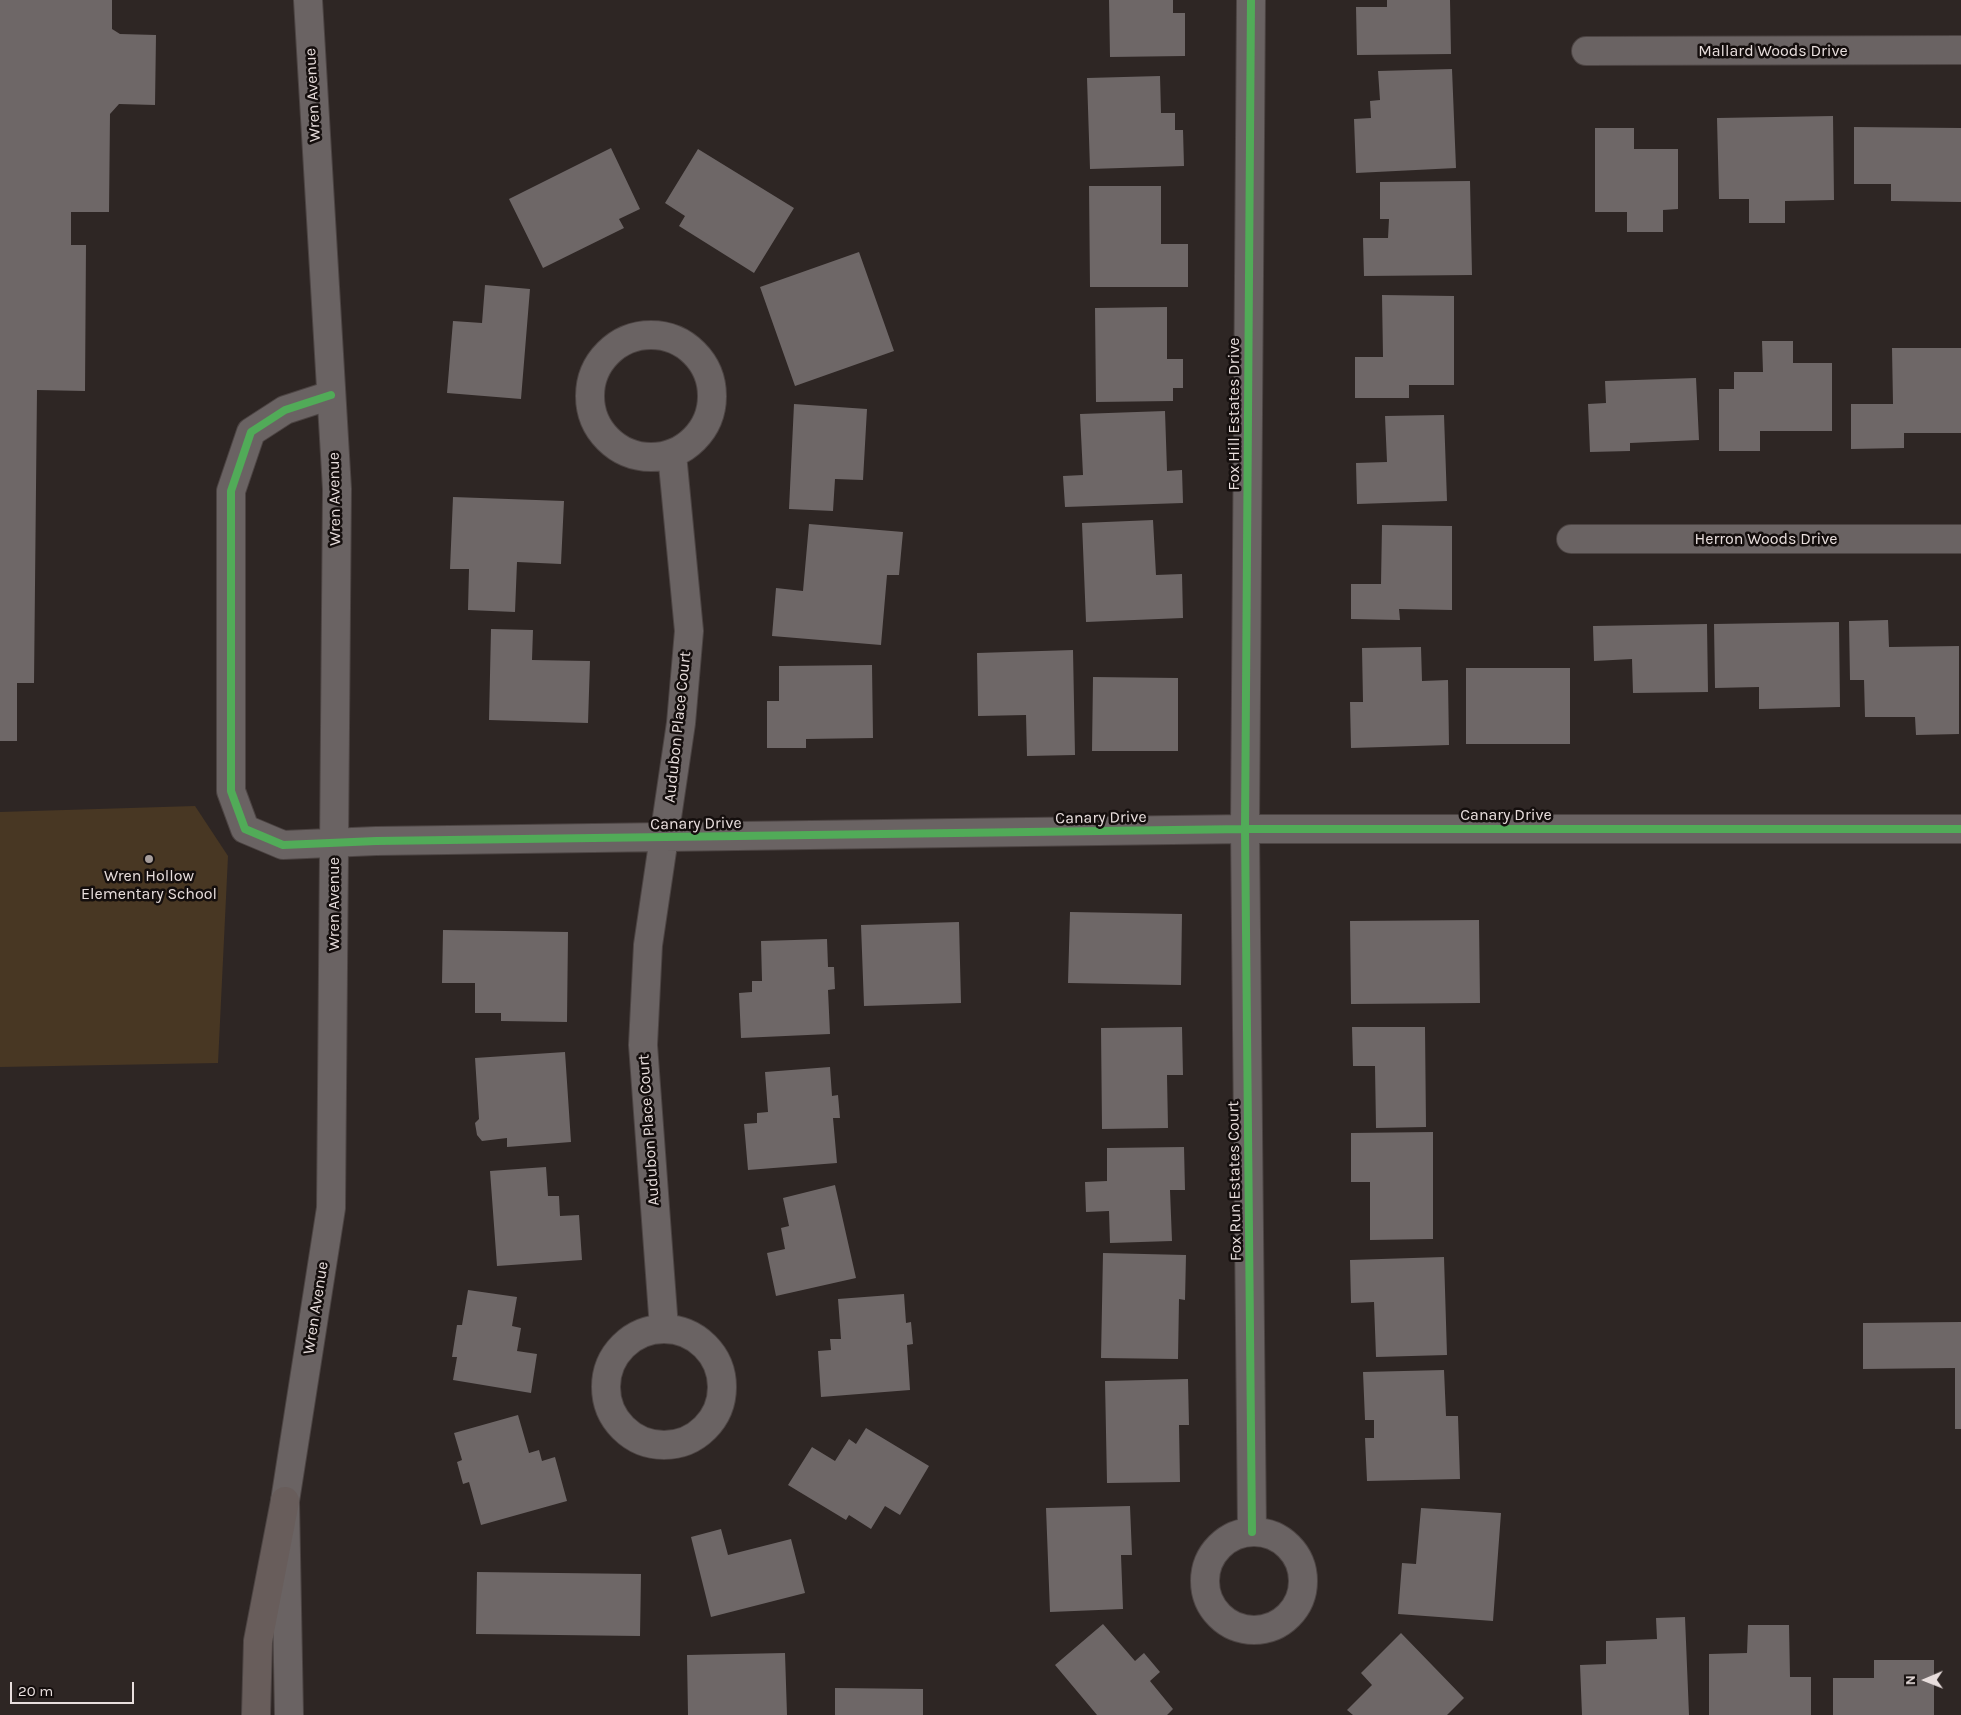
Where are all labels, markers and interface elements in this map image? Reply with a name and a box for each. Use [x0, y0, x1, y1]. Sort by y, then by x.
street label: Mallard Woods Drive [1698, 41, 1848, 61]
street label: Wren Avenue [301, 48, 325, 142]
street label: Fox Hill Estates Drive [1224, 338, 1244, 490]
street label: Wren Avenue [325, 452, 345, 546]
street label: Herron Woods Drive [1694, 529, 1838, 549]
street label: Audubon Place Court [660, 650, 696, 804]
street label: Canary Drive [1460, 805, 1552, 825]
street label: Canary Drive [1055, 808, 1147, 828]
street label: Canary Drive [650, 814, 742, 834]
marker: Wren Hollow Elementary School [143, 853, 155, 865]
street label: Wren Avenue [324, 857, 344, 951]
place label: Wren Hollow Elementary School [81, 866, 217, 904]
street label: Audubon Place Court [634, 1053, 664, 1207]
street label: Fox Run Estates Court [1224, 1101, 1246, 1261]
street label: Wren Avenue [299, 1260, 333, 1356]
north arrow [1901, 1655, 1951, 1705]
scale bar [12, 1672, 136, 1704]
text: N [1902, 1675, 1919, 1685]
text: 20 m [18, 1682, 53, 1700]

